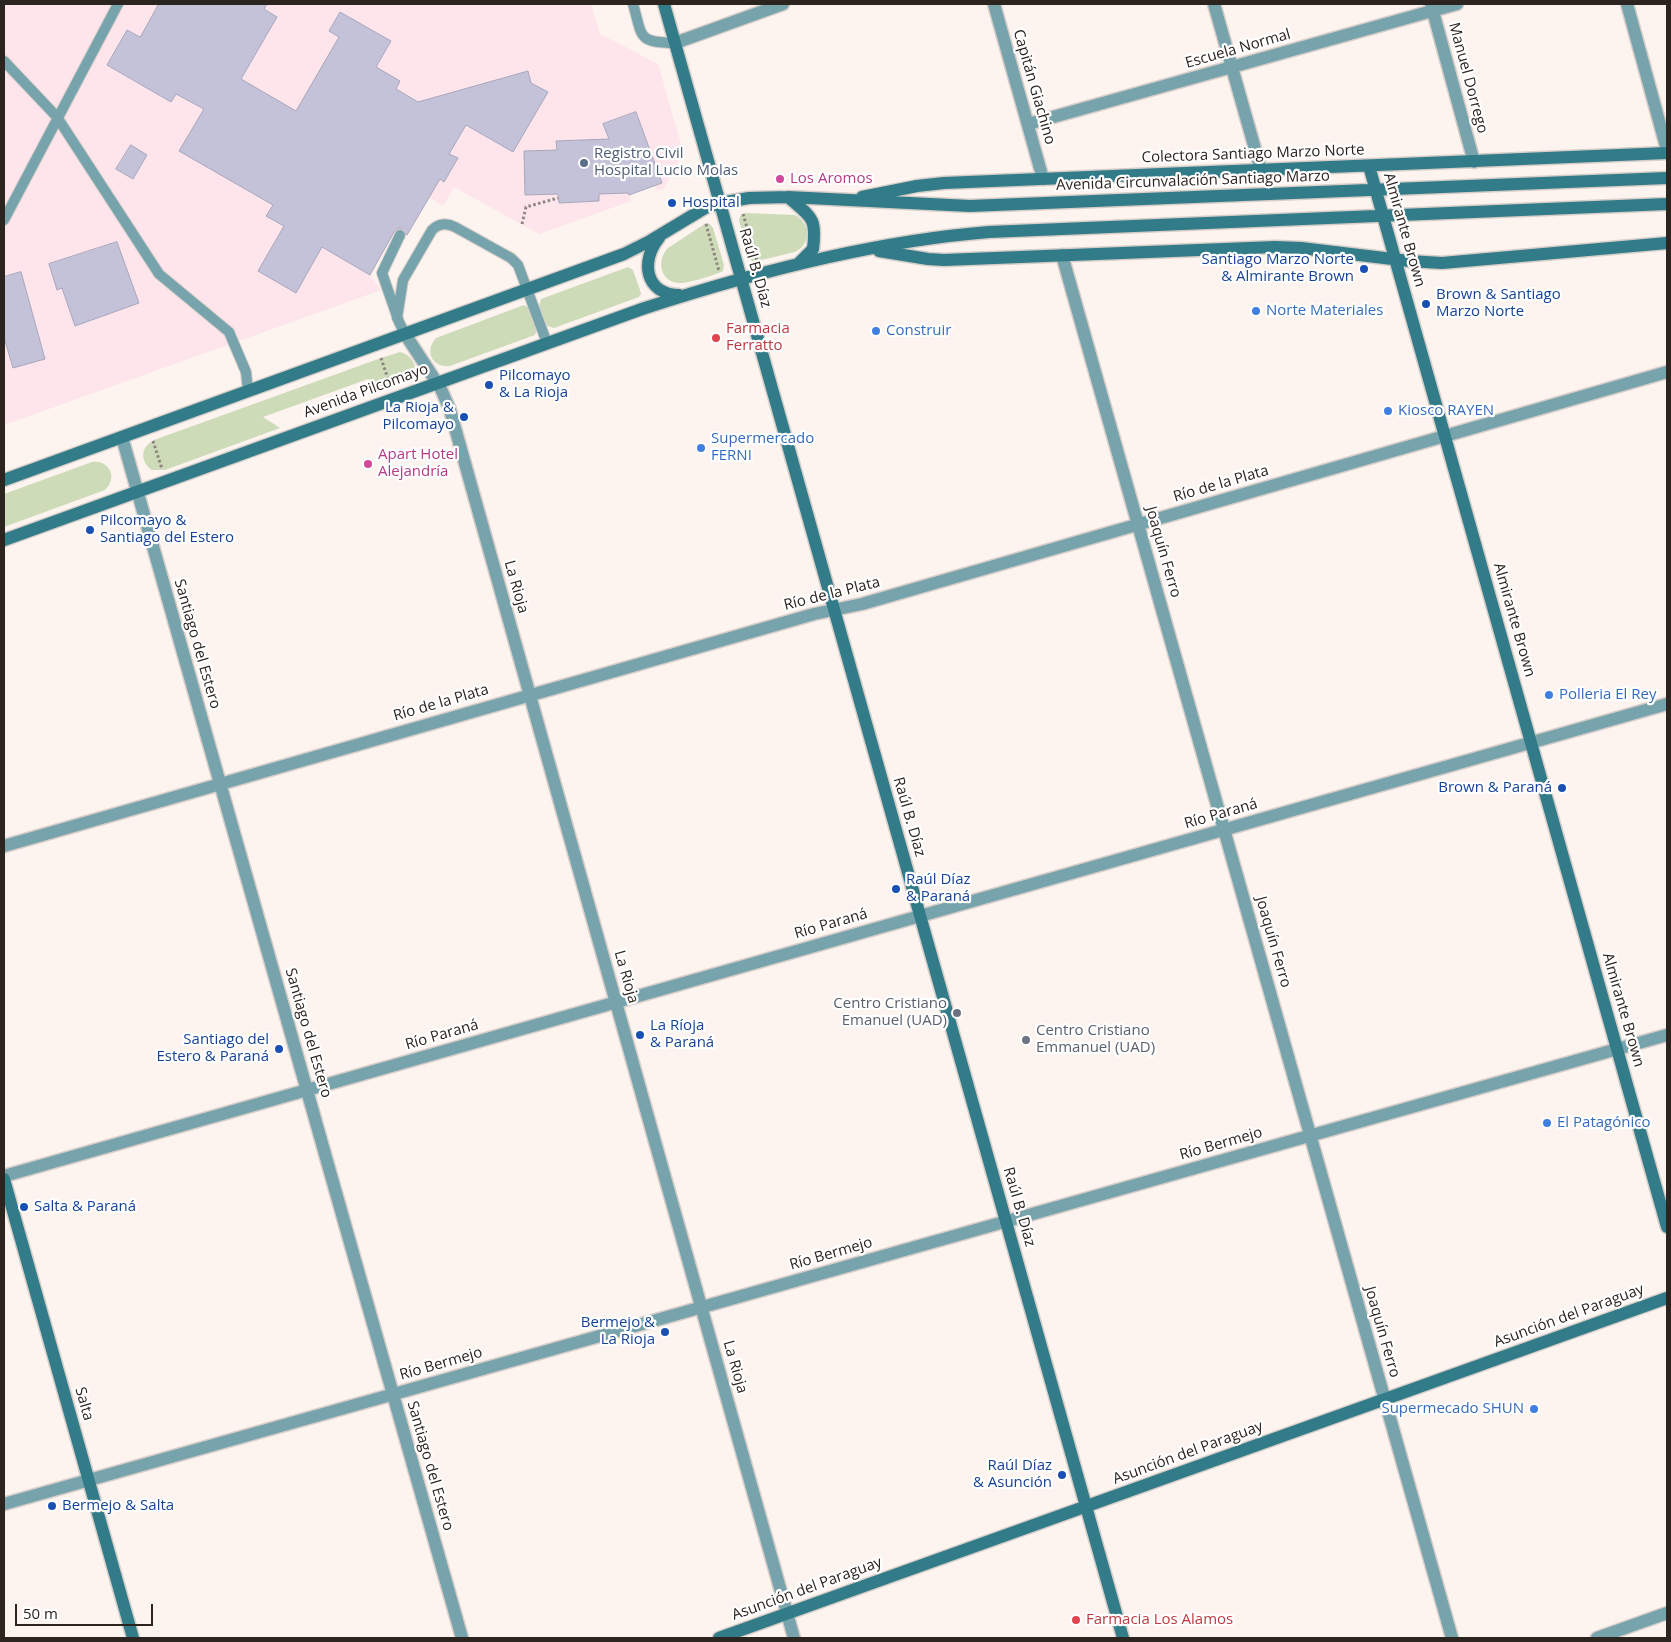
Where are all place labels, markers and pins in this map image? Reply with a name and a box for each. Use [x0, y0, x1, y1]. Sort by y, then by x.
place label: Registro Civil Hospital Lucio Molas [594, 145, 738, 180]
marker: Registro Civil Hospital Lucio Molas [578, 157, 590, 169]
place label: Los Aromos [790, 170, 873, 188]
marker: Los Aromos [774, 173, 786, 185]
place label: Hospital [682, 194, 740, 212]
marker: Hospital [666, 197, 678, 209]
place label: Santiago Marzo Norte & Almirante Brown [1202, 251, 1354, 286]
marker: Santiago Marzo Norte & Almirante Brown [1358, 263, 1370, 275]
place label: Brown & Santiago Marzo Norte [1436, 286, 1561, 321]
marker: Brown & Santiago Marzo Norte [1420, 298, 1432, 310]
place label: Norte Materiales [1266, 302, 1383, 320]
marker: Norte Materiales [1250, 305, 1262, 317]
place label: Farmacia Ferratto [726, 320, 790, 355]
place label: Construir [886, 322, 951, 340]
marker: Construir [870, 325, 882, 337]
marker: Farmacia Ferratto [710, 332, 722, 344]
place label: Pilcomayo & La Rioja [499, 367, 571, 402]
marker: Pilcomayo & La Rioja [483, 379, 495, 391]
place label: La Rioja & Pilcomayo [382, 399, 454, 434]
place label: Kiosco RAYEN [1398, 402, 1494, 420]
marker: Kiosco RAYEN [1382, 405, 1394, 417]
marker: La Rioja & Pilcomayo [458, 411, 470, 423]
place label: Supermercado FERNI [711, 430, 814, 465]
marker: Supermercado FERNI [695, 442, 707, 454]
place label: Apart Hotel Alejandría [378, 446, 458, 481]
marker: Apart Hotel Alejandría [362, 458, 374, 470]
place label: Pilcomayo & Santiago del Estero [100, 512, 234, 547]
marker: Pilcomayo & Santiago del Estero [84, 524, 96, 536]
place label: Polleria El Rey [1559, 686, 1656, 704]
marker: Polleria El Rey [1543, 689, 1555, 701]
place label: Brown & Paraná [1438, 779, 1552, 797]
marker: Brown & Paraná [1556, 782, 1568, 794]
place label: Raúl Díaz & Paraná [906, 871, 971, 906]
marker: Raúl Díaz & Paraná [890, 883, 902, 895]
place label: Centro Cristiano Emanuel (UAD) [833, 995, 947, 1030]
marker: Centro Cristiano Emanuel (UAD) [951, 1007, 963, 1019]
place label: La Ríoja & Paraná [650, 1017, 714, 1052]
place label: Centro Cristiano Emmanuel (UAD) [1036, 1022, 1155, 1057]
marker: La Ríoja & Paraná [634, 1029, 646, 1041]
place label: Santiago del Estero & Paraná [157, 1031, 269, 1066]
marker: Centro Cristiano Emmanuel (UAD) [1020, 1034, 1032, 1046]
marker: Santiago del Estero & Paraná [273, 1043, 285, 1055]
place label: El Patagónico [1557, 1114, 1650, 1132]
marker: El Patagónico [1541, 1117, 1553, 1129]
place label: Salta & Paraná [34, 1198, 136, 1216]
marker: Salta & Paraná [18, 1201, 30, 1213]
place label: Bermejo & La Rioja [581, 1314, 655, 1349]
marker: Bermejo & La Rioja [659, 1326, 671, 1338]
place label: Supermecado SHUN [1381, 1400, 1524, 1418]
marker: Supermecado SHUN [1528, 1403, 1540, 1415]
place label: Raúl Díaz & Asunción [973, 1457, 1052, 1492]
marker: Raúl Díaz & Asunción [1056, 1469, 1068, 1481]
place label: Bermejo & Salta [62, 1497, 174, 1515]
marker: Bermejo & Salta [46, 1500, 58, 1512]
place label: Farmacia Los Alamos [1086, 1611, 1233, 1629]
marker: Farmacia Los Alamos [1070, 1614, 1082, 1626]

